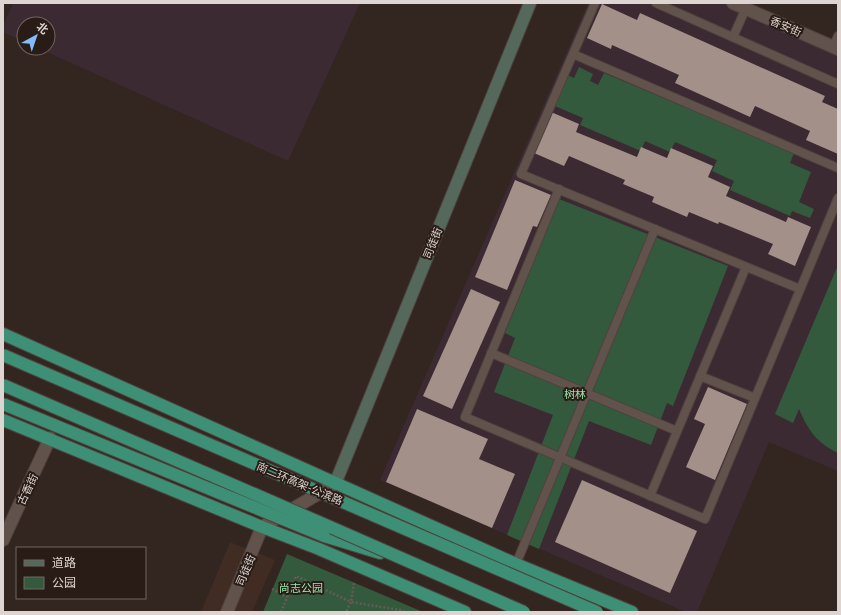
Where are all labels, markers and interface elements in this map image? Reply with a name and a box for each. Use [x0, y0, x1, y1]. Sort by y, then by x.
street label: 香安街 [768, 13, 804, 39]
north arrow [16, 16, 56, 56]
text: 北 [34, 19, 51, 36]
street label: 司徒街 [420, 225, 444, 261]
park label: 树林 [564, 387, 586, 400]
street label: 南二环高架-公滨路 [255, 459, 345, 507]
street label: 古香街 [14, 471, 40, 507]
legend [16, 547, 146, 599]
street label: 司徒街 [233, 552, 257, 588]
text: 道路 [52, 555, 76, 570]
text: 公园 [52, 575, 76, 590]
park label: 尚志公园 [279, 581, 323, 594]

